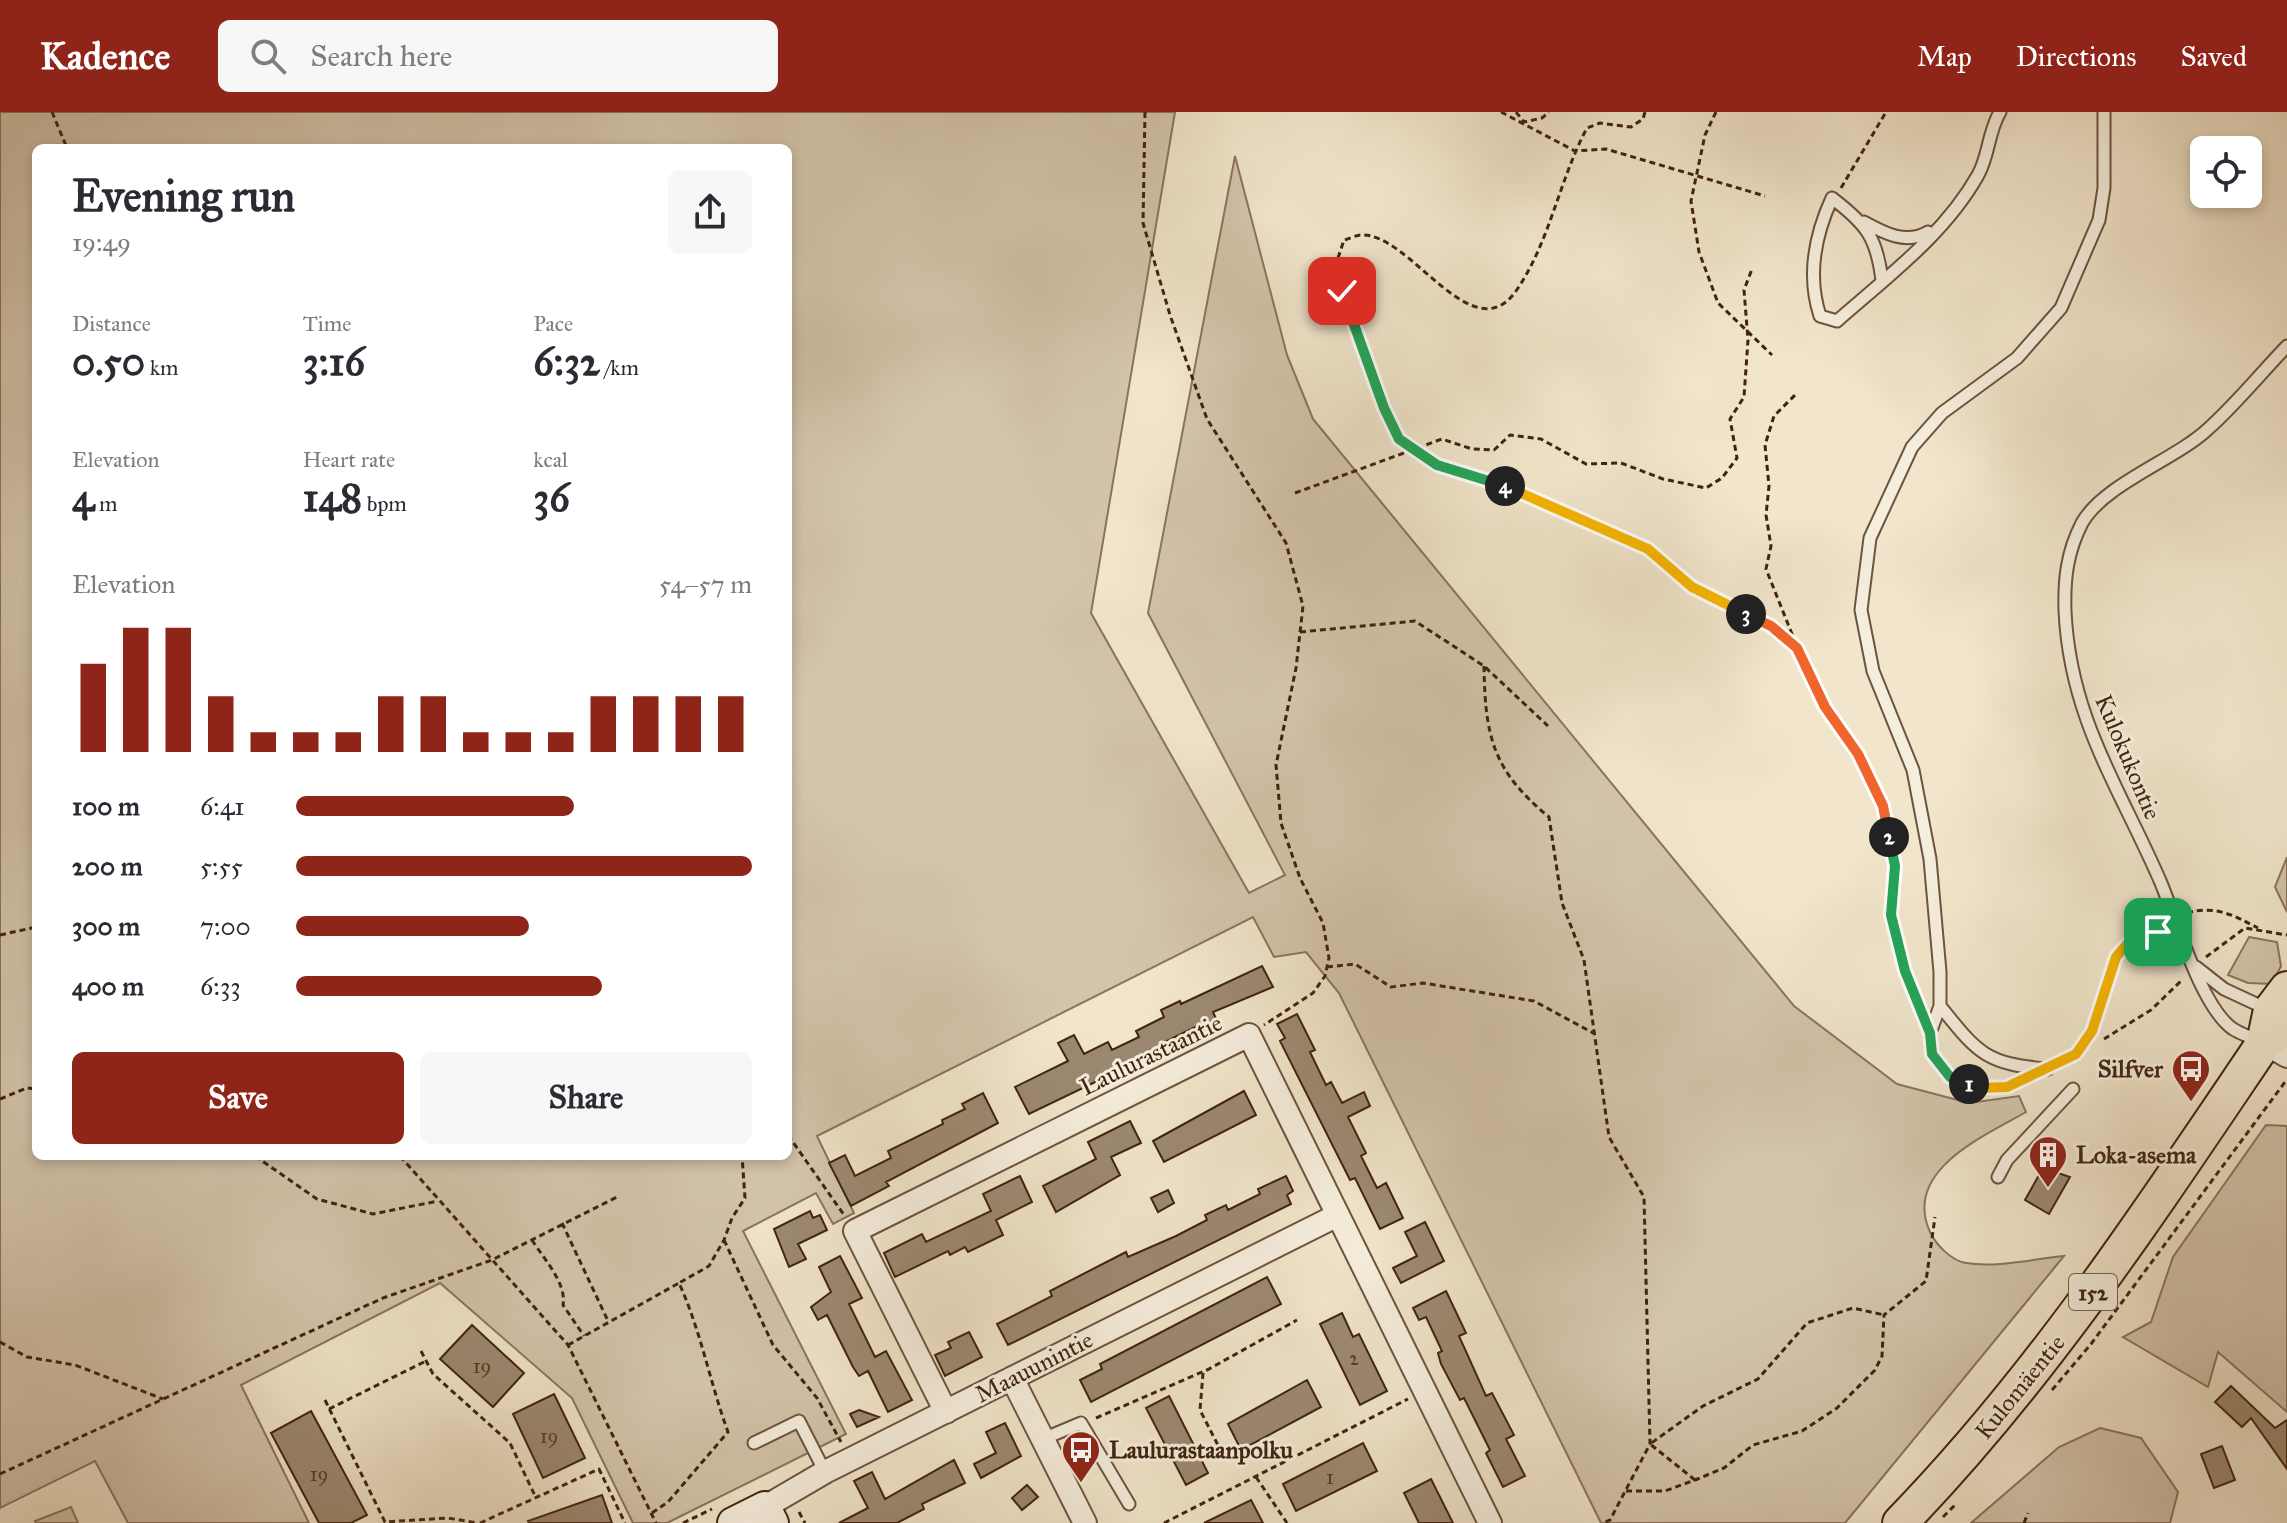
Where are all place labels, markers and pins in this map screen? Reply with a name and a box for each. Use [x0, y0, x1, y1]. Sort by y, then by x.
pin [1308, 257, 1376, 325]
pin: 4 [1485, 466, 1525, 506]
pin: 3 [1726, 594, 1766, 634]
pin: 2 [1869, 817, 1909, 857]
pin [2124, 898, 2192, 966]
bus stop icon: Silfver [2170, 1048, 2212, 1103]
place label: Silfver [2098, 1054, 2164, 1084]
pin: 1 [1949, 1064, 1989, 1104]
building icon: Loka-asema [2027, 1134, 2069, 1189]
place label: Loka-asema [2076, 1140, 2197, 1170]
bus stop icon: Laulurastaanpolku [1060, 1429, 1102, 1484]
place label: Laulurastaanpolku [1109, 1435, 1293, 1465]

